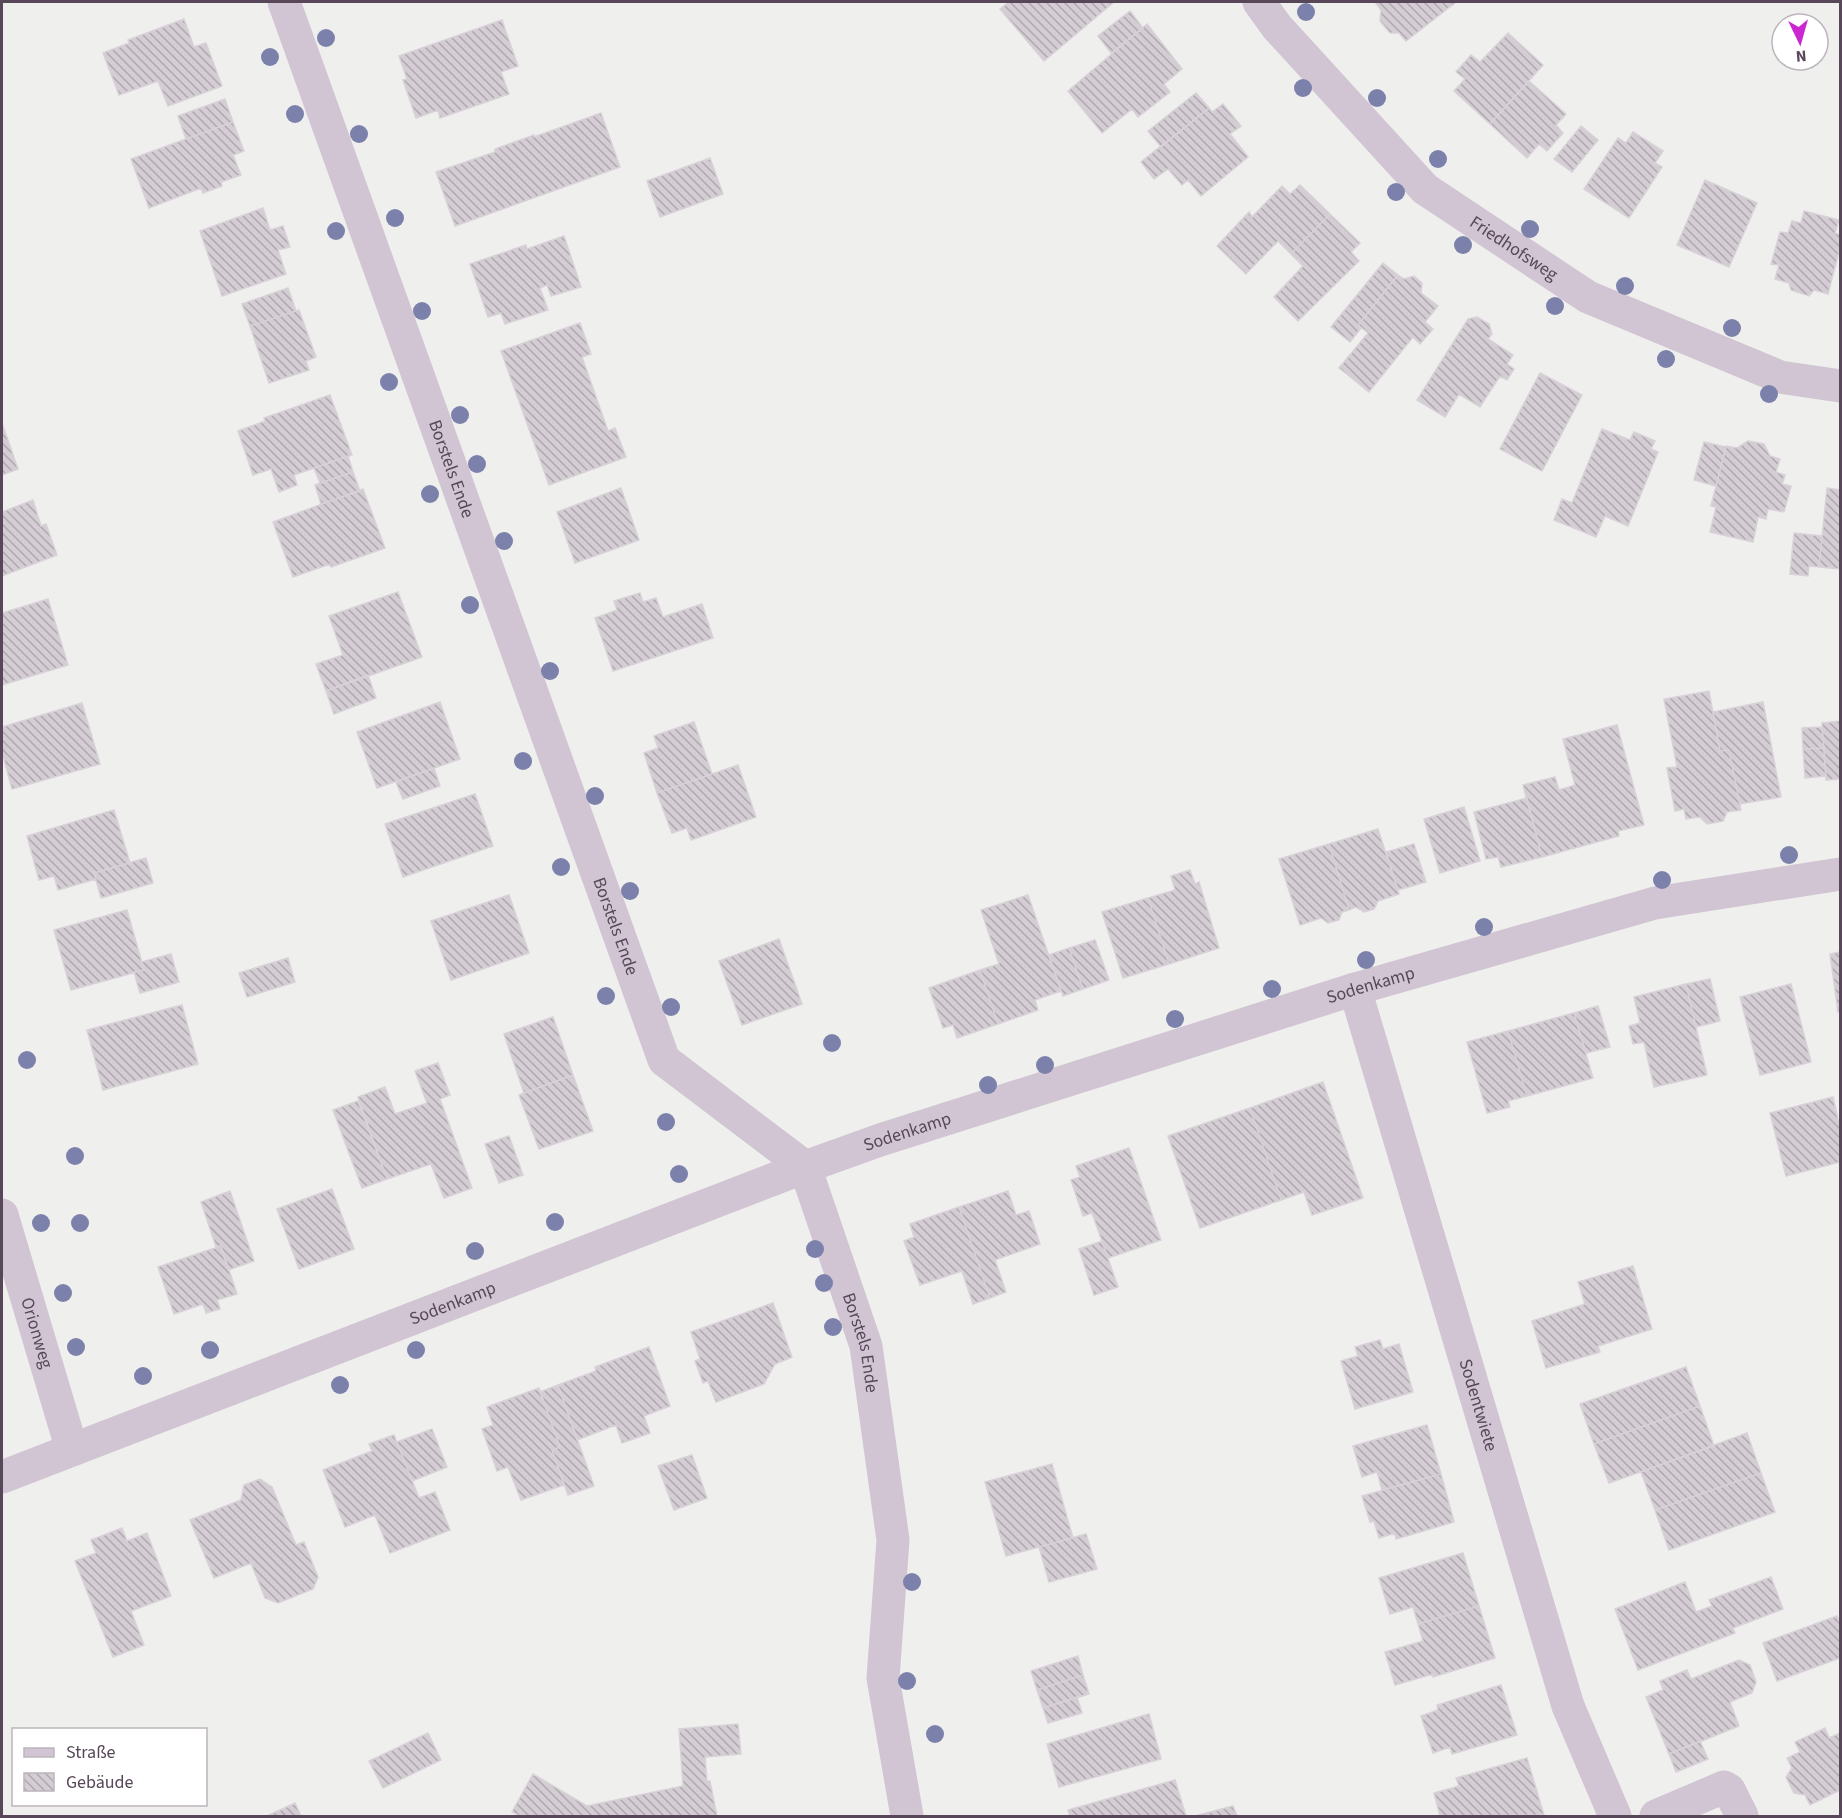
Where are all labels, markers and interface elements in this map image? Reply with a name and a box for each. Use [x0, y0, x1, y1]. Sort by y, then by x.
north arrow [1770, 12, 1830, 72]
text: N [1795, 45, 1807, 67]
street label: Friedhofsweg [1465, 210, 1563, 286]
street label: Borstels Ende [423, 416, 481, 521]
street label: Borstels Ende [587, 874, 645, 979]
street label: Sodenkamp [1323, 960, 1418, 1010]
street label: Sodenkamp [860, 1106, 954, 1157]
street label: Sodenkamp [406, 1275, 500, 1331]
street label: Borstels Ende [836, 1289, 885, 1394]
street label: Orionweg [15, 1294, 60, 1371]
street label: Sodentwiete [1453, 1356, 1504, 1454]
legend [12, 1728, 207, 1806]
text: Straße [66, 1740, 116, 1765]
text: Gebäude [66, 1770, 134, 1795]

